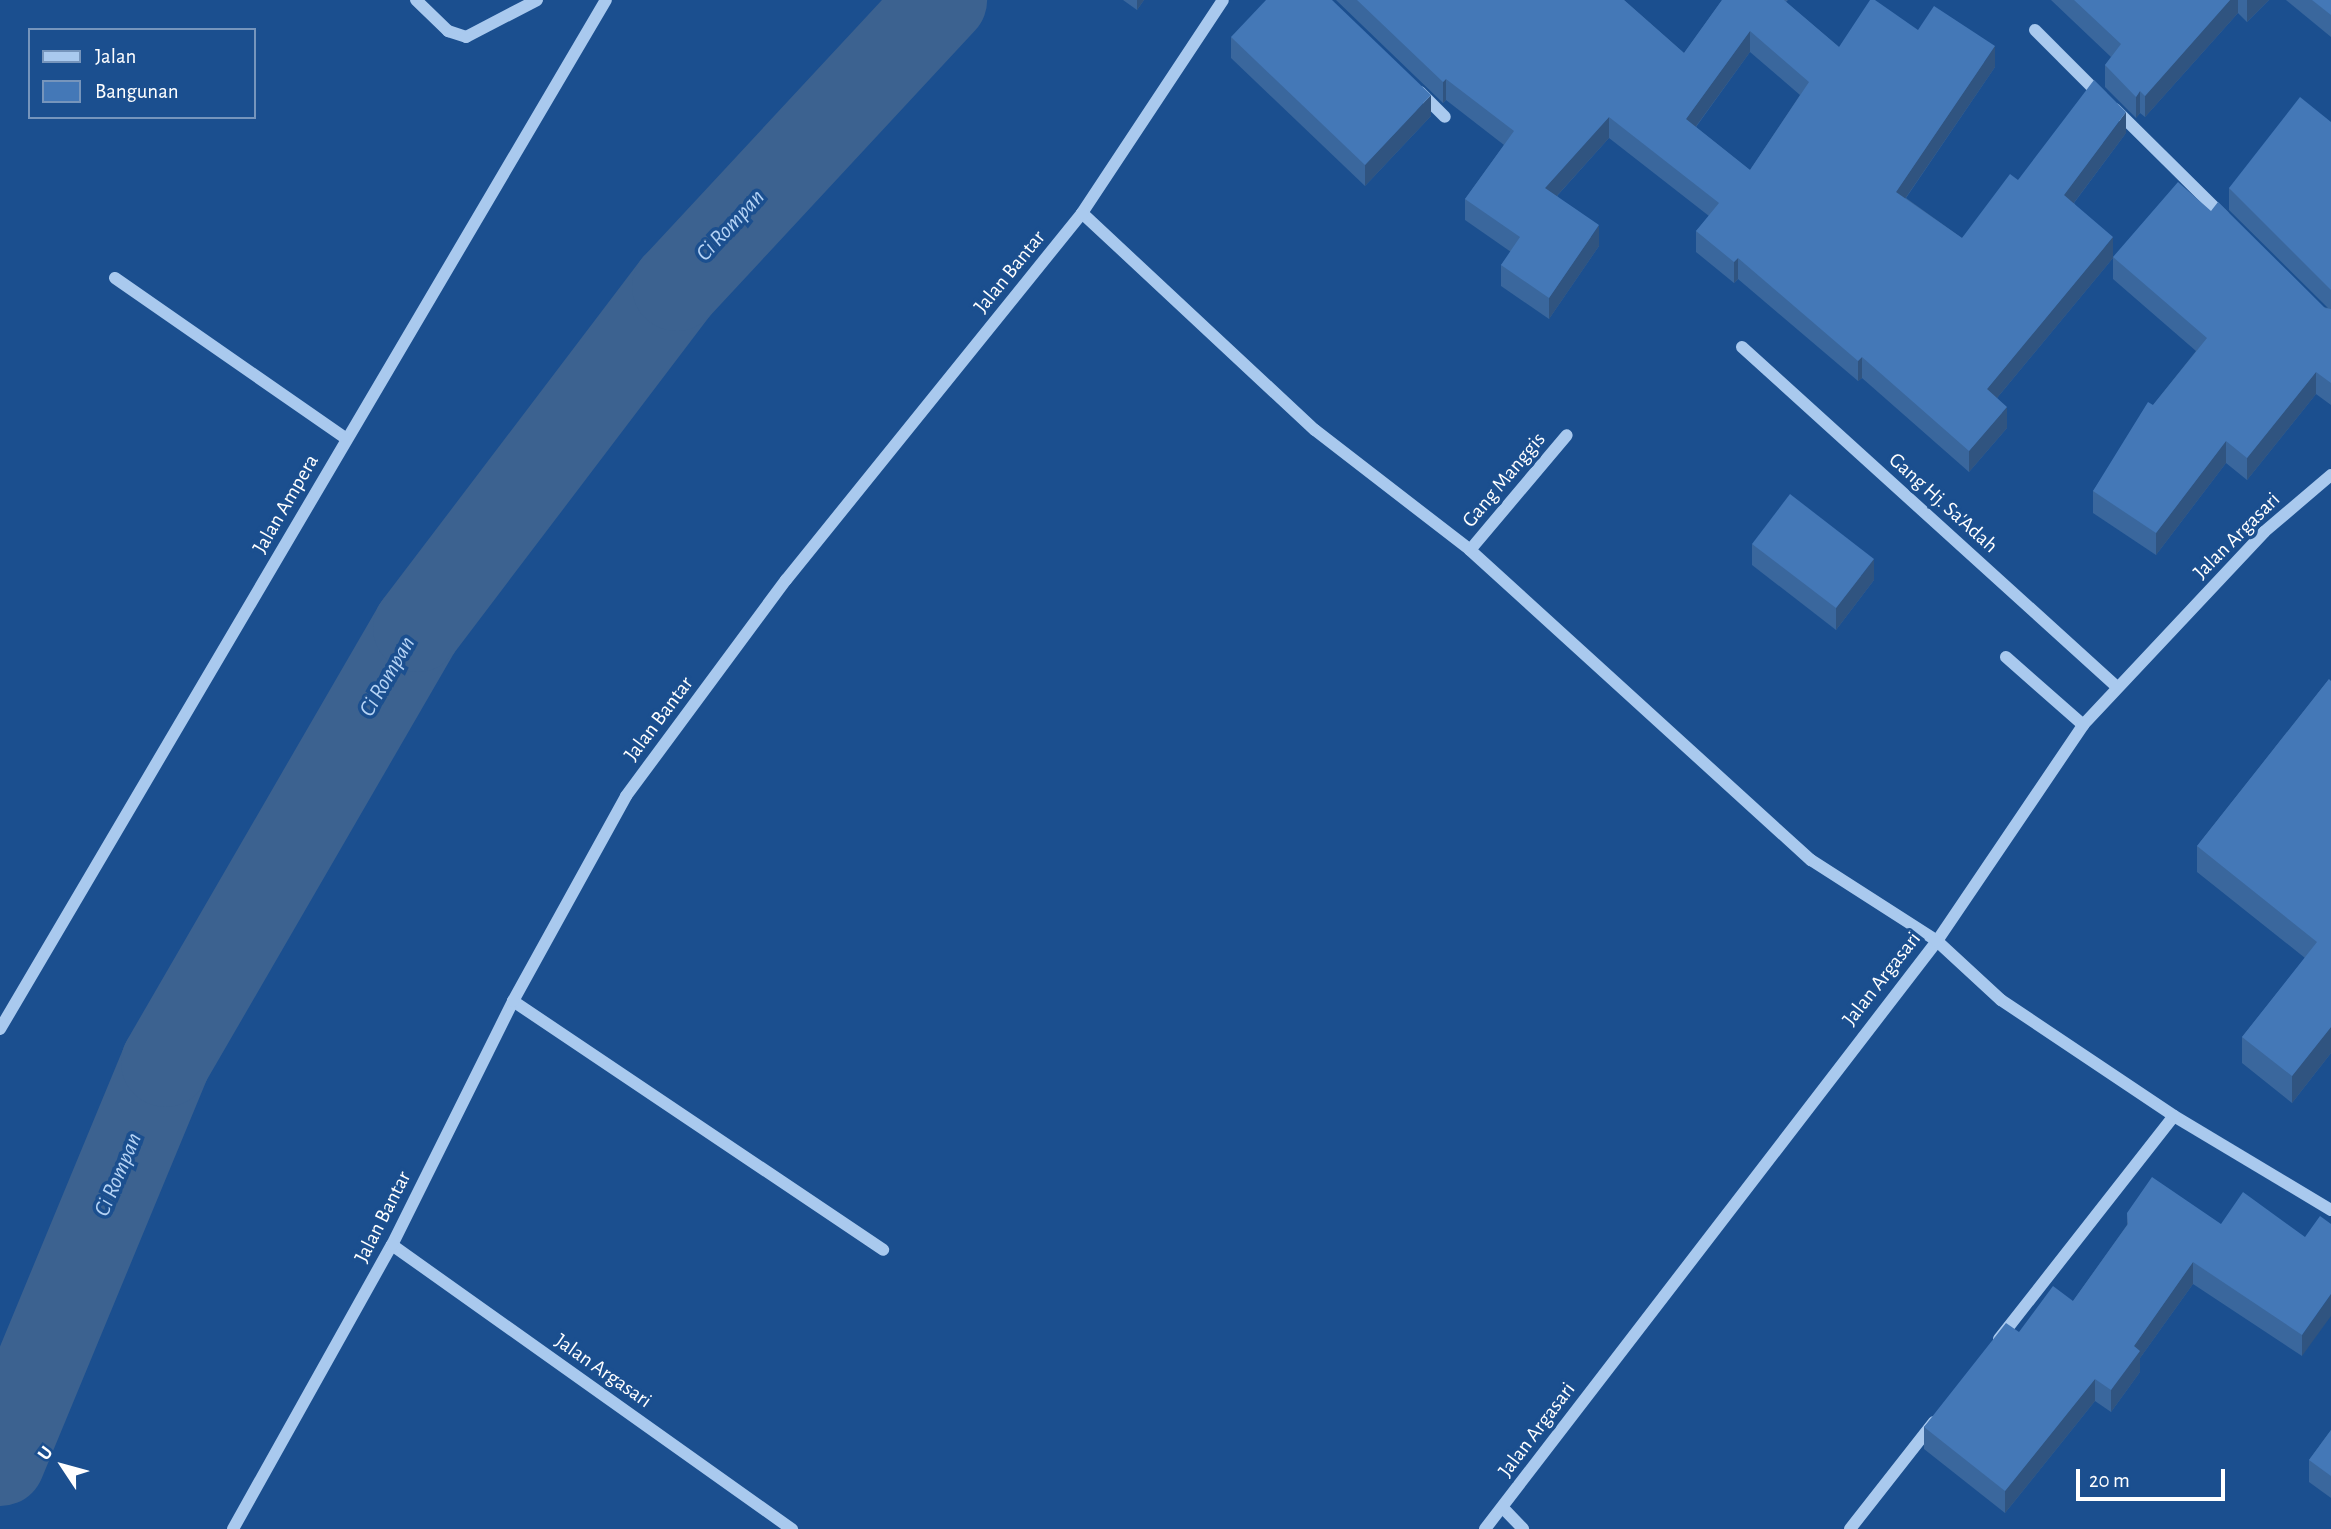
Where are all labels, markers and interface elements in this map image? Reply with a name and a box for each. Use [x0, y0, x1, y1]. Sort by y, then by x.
legend [28, 28, 256, 119]
text: Jalan [95, 46, 136, 67]
text: Bangunan [95, 81, 179, 102]
water label: Ci Rompan [691, 184, 771, 268]
street label: Jalan Bantar [969, 225, 1051, 319]
street label: Gang Manggis [1457, 427, 1551, 533]
street label: Gang Hj. Sa'Adah [1883, 448, 2003, 558]
street label: Jalan Ampera [248, 450, 324, 558]
street label: Jalan Argasari [2188, 487, 2286, 585]
water label: Ci Rompan [354, 632, 422, 722]
street label: Jalan Bantar [619, 672, 699, 766]
street label: Jalan Argasari [1838, 927, 1926, 1031]
water label: Ci Rompan [89, 1129, 149, 1221]
street label: Jalan Bantar [349, 1167, 417, 1267]
street label: Jalan Argasari [550, 1328, 656, 1414]
street label: Jalan Argasari [1493, 1378, 1581, 1482]
north arrow [28, 1431, 98, 1501]
text: U [34, 1443, 57, 1464]
scale bar [2079, 1456, 2228, 1500]
text: 20 m [2089, 1470, 2130, 1491]

